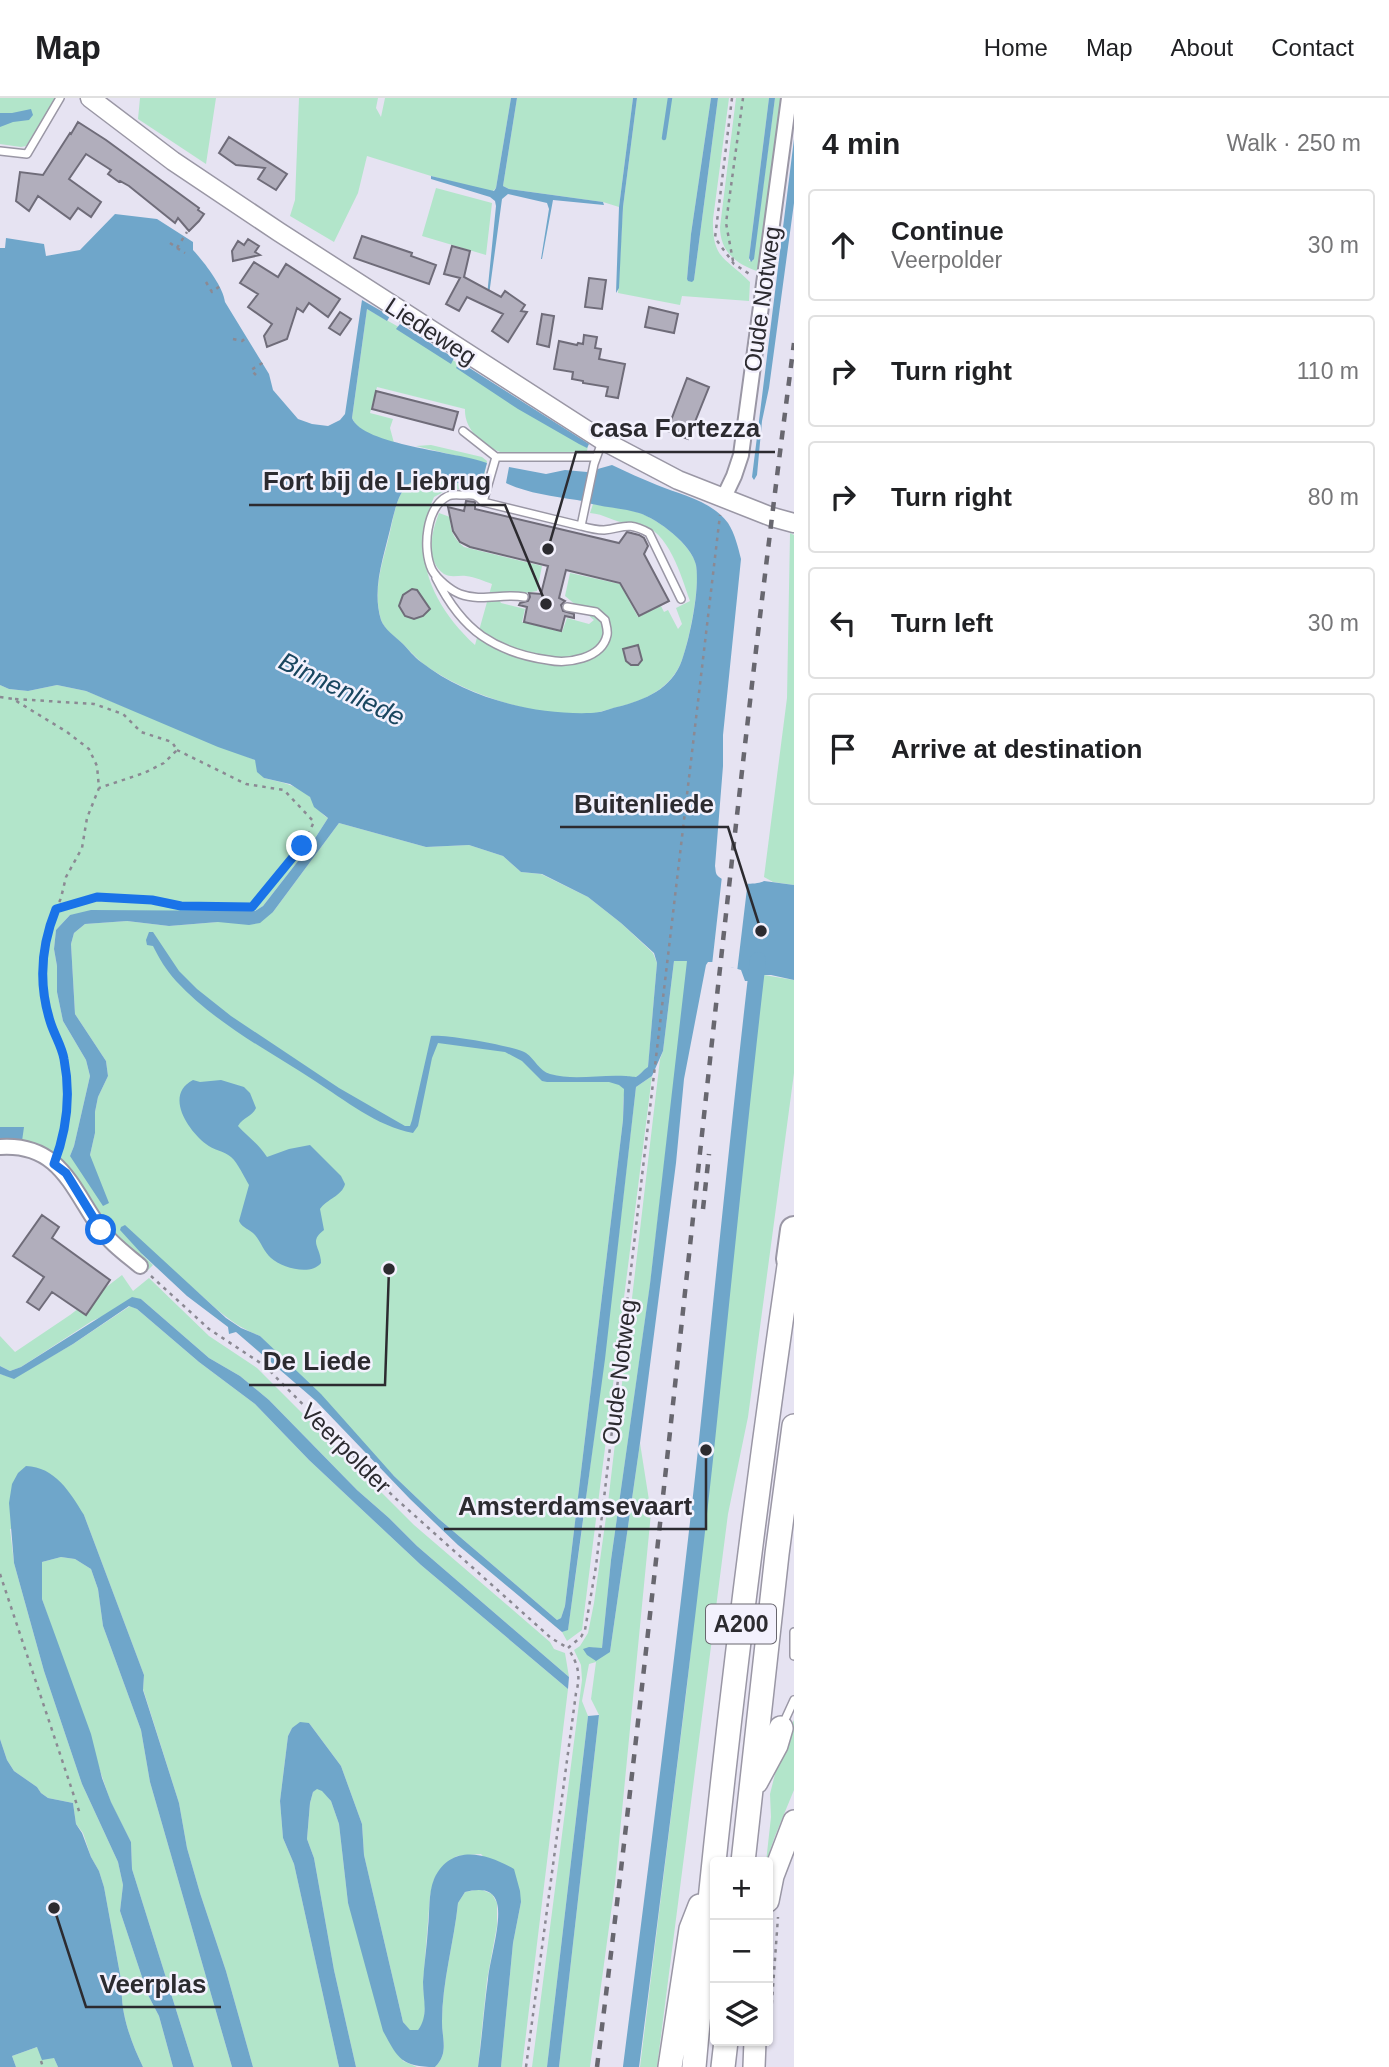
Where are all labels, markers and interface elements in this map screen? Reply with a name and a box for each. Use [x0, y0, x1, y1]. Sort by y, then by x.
text: Map [35, 29, 101, 66]
text: Home [984, 34, 1048, 61]
text: Map [1086, 34, 1133, 61]
text: About [1171, 34, 1233, 61]
text: Contact [1271, 34, 1354, 61]
text: 4 min [822, 127, 900, 160]
text: Walk · 250 m [1226, 130, 1361, 156]
text: Continue [891, 216, 1004, 246]
street label: Oude Notweg [738, 224, 786, 374]
icon: ahead [824, 226, 862, 264]
text: 30 m [1308, 232, 1359, 258]
text: Veerpolder [891, 247, 1002, 273]
street label: Liedeweg [381, 292, 481, 370]
icon: right [824, 352, 862, 390]
text: Turn right [891, 356, 1012, 386]
text: 110 m [1297, 358, 1359, 384]
callout: casa Fortezza [576, 405, 775, 452]
text: casa Fortezza [590, 413, 761, 443]
callout: Fort bij de Liebrug [249, 458, 505, 505]
text: Fort bij de Liebrug [263, 466, 491, 496]
icon: right [824, 478, 862, 516]
text: Turn right [891, 482, 1012, 512]
text: 80 m [1308, 484, 1359, 510]
icon: left [824, 604, 862, 642]
text: Turn left [891, 608, 993, 638]
text: 30 m [1308, 610, 1359, 636]
water label: Binnenliede [274, 646, 410, 732]
icon: arrive [824, 730, 862, 768]
text: Arrive at destination [891, 734, 1142, 764]
callout: Buitenliede [560, 780, 728, 827]
text: Buitenliede [574, 789, 714, 819]
route end [286, 830, 317, 861]
route start [85, 1214, 116, 1245]
street label: Oude Notweg [597, 1298, 641, 1446]
callout: De Liede [249, 1338, 385, 1385]
text: De Liede [263, 1346, 371, 1376]
street label: Veerpolder [295, 1397, 397, 1499]
callout: Amsterdamsevaart [444, 1482, 706, 1529]
text: Amsterdamsevaart [458, 1491, 692, 1521]
road number: A200 [706, 1604, 776, 1644]
map controls [710, 1857, 773, 2046]
button: + [710, 1857, 773, 1920]
button: − [710, 1920, 773, 1983]
callout: Veerplas [86, 1960, 221, 2007]
text: Veerplas [100, 1969, 206, 1999]
button: layers [710, 1983, 773, 2046]

